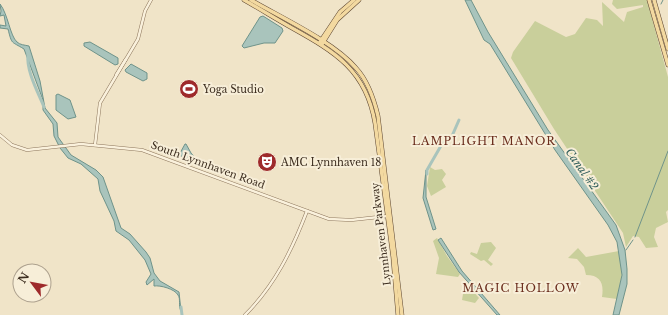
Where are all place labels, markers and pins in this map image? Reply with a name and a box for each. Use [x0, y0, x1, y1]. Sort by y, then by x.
sports icon: Yoga Studio [178, 78, 200, 100]
place label: Yoga Studio [202, 83, 264, 96]
theatre icon: AMC Lynnhaven 18 [256, 151, 278, 173]
place label: AMC Lynnhaven 18 [280, 156, 381, 169]

